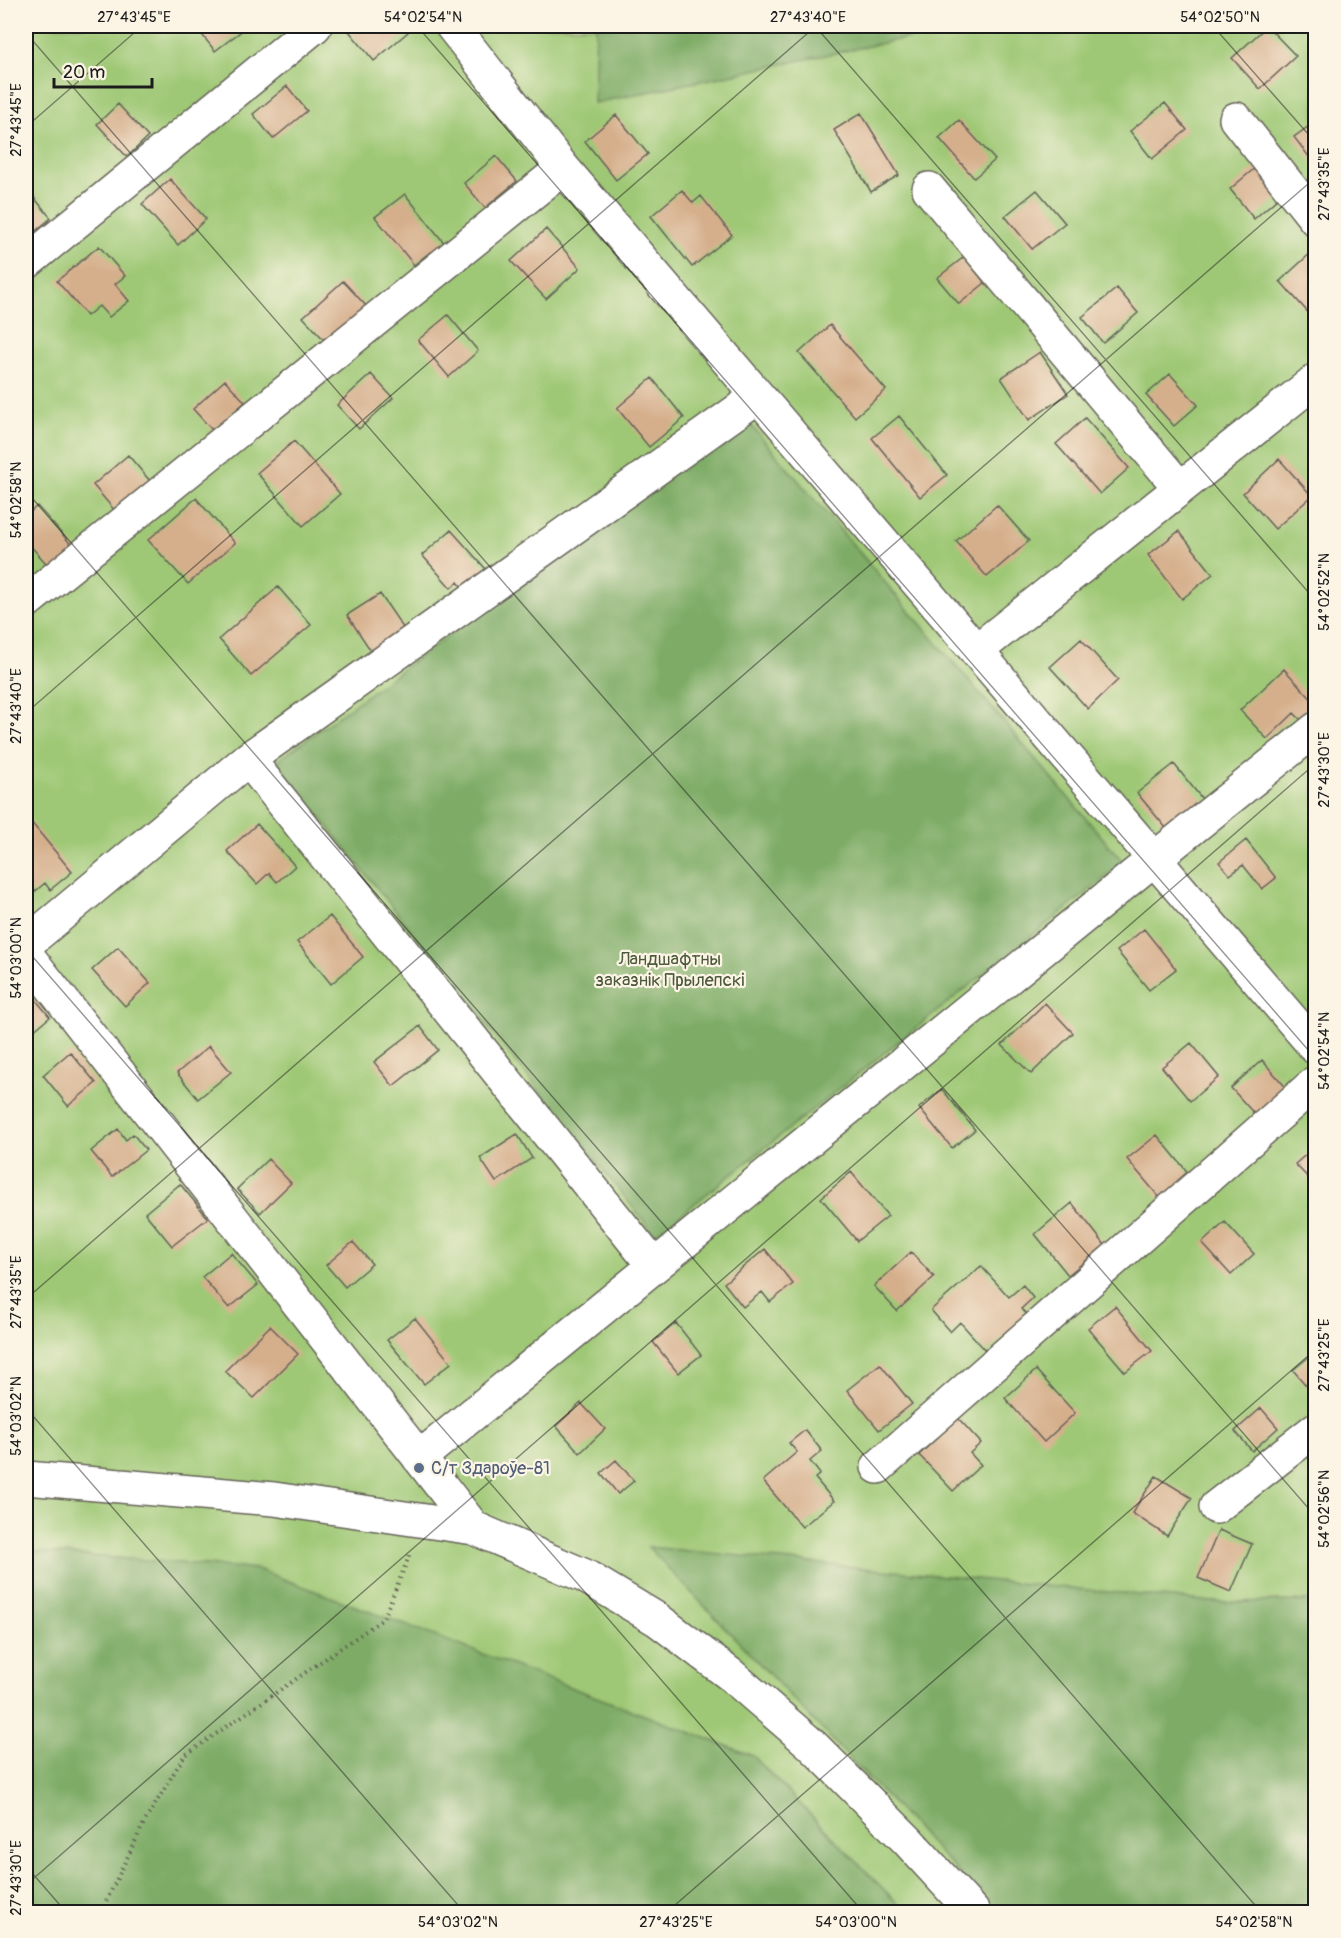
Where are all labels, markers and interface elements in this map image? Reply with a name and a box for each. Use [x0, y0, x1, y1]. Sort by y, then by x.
text: 27°43'45"E [97, 8, 171, 27]
text: 54°02'54"N [384, 8, 462, 27]
text: 27°43'40"E [770, 8, 846, 27]
text: 54°02'50"N [1180, 8, 1260, 27]
scale bar [54, 51, 152, 89]
text: 20 m [63, 61, 105, 84]
text: 27°43'45"E [7, 83, 26, 157]
text: 27°43'35"E [1315, 147, 1334, 221]
text: 54°02'58"N [7, 462, 26, 538]
text: 54°02'52"N [1315, 553, 1334, 631]
text: 27°43'40"E [7, 668, 26, 744]
text: 27°43'30"E [1315, 732, 1334, 808]
text: 54°03'00"N [7, 917, 26, 999]
park label: Ландшафтны заказнік Прылепскі [596, 948, 744, 992]
text: 54°02'54"N [1315, 1012, 1334, 1090]
text: 27°43'35"E [7, 1255, 26, 1329]
text: 27°43'25"E [1315, 1318, 1334, 1392]
text: 54°03'02"N [7, 1376, 26, 1456]
place label: С/т Здароўе-81 [431, 1457, 550, 1480]
marker: С/т Здароўе-81 [412, 1461, 426, 1475]
text: 54°02'56"N [1315, 1470, 1334, 1548]
text: 27°43'30"E [7, 1840, 26, 1916]
text: 54°03'02"N [418, 1913, 498, 1932]
text: 27°43'25"E [639, 1913, 713, 1932]
text: 54°03'00"N [815, 1913, 897, 1932]
text: 54°02'58"N [1216, 1913, 1292, 1932]

